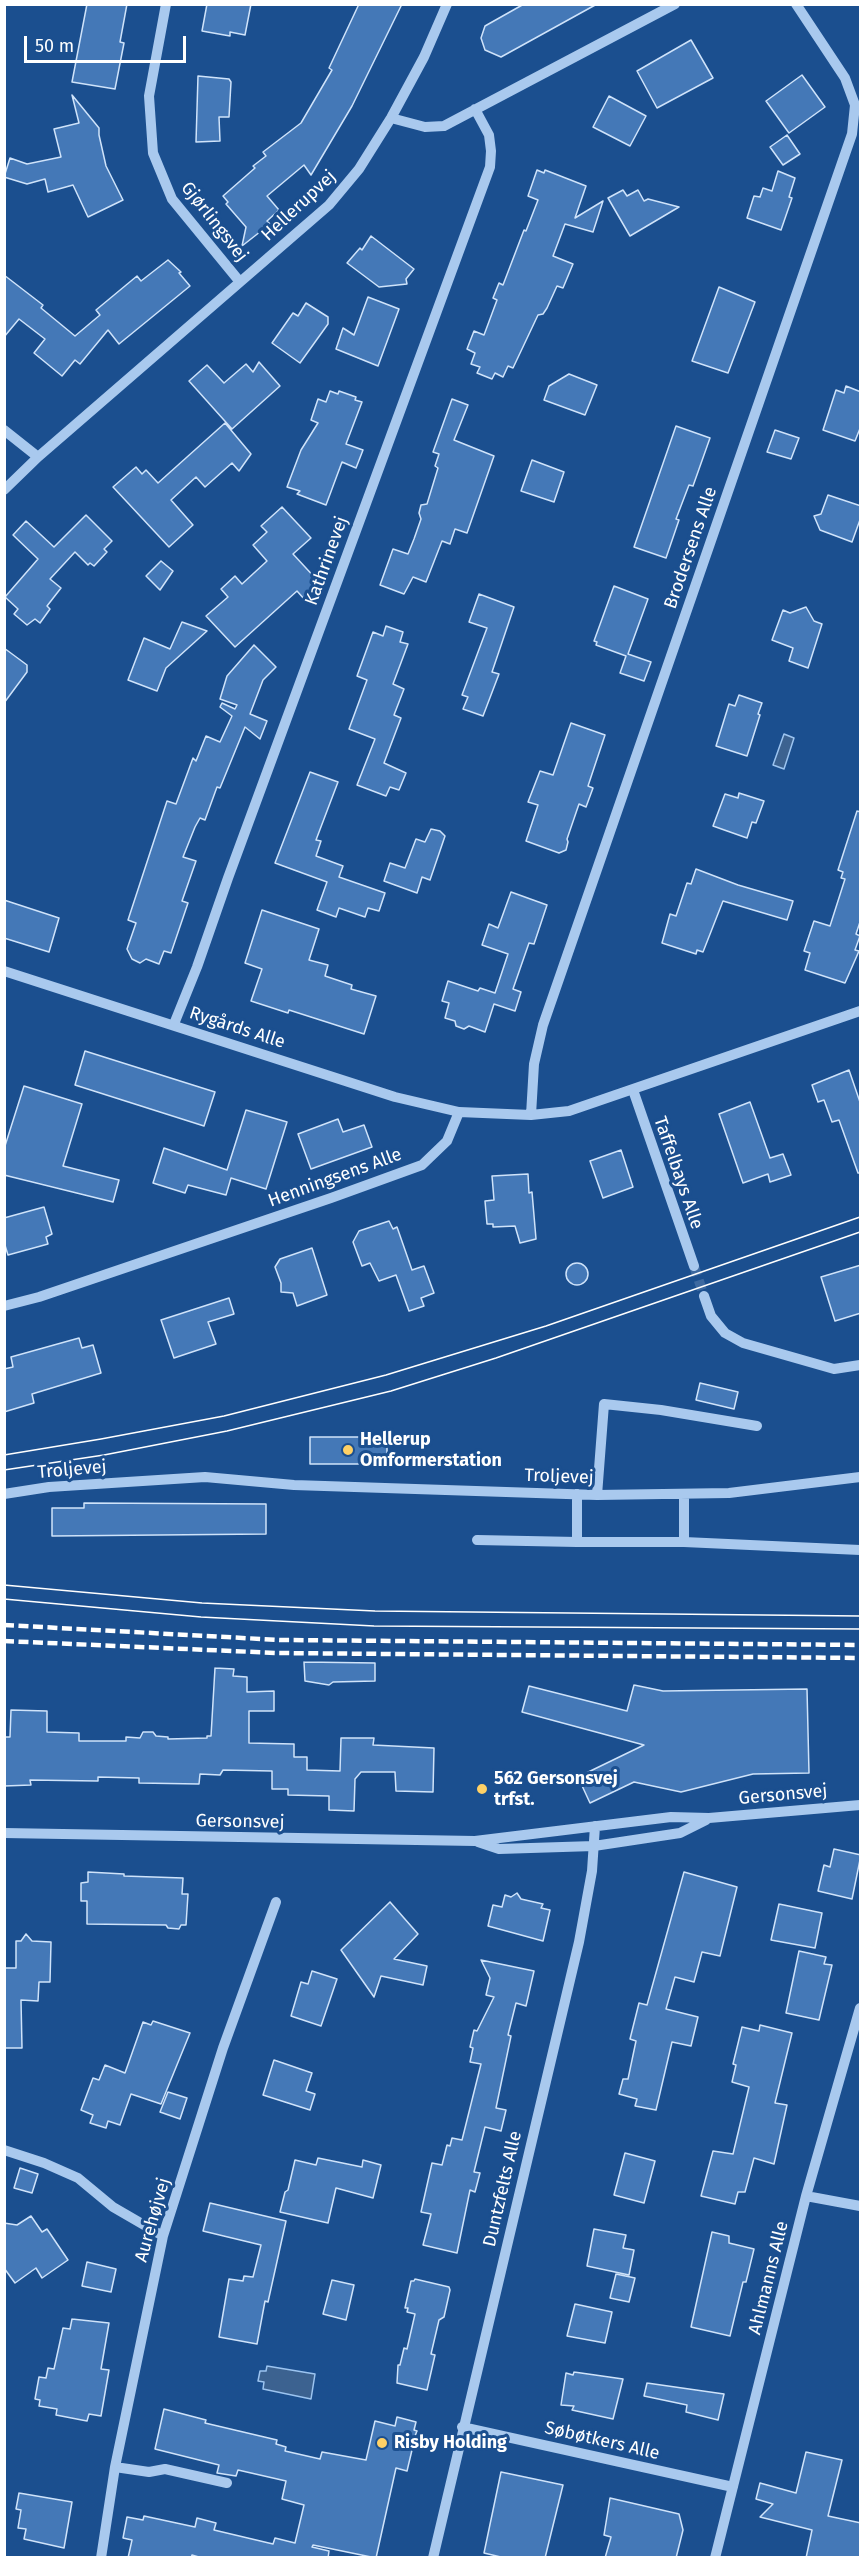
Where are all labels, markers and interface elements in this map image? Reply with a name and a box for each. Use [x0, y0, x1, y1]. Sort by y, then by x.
scale bar [27, 24, 189, 62]
text: 50 m [35, 35, 74, 57]
street label: Hellerupvej [257, 166, 341, 246]
street label: Gjørlingsvej [176, 178, 252, 266]
street label: Brodersens Alle [660, 484, 722, 612]
street label: Kathrinevej [301, 513, 353, 609]
street label: Rygårds Alle [186, 1002, 288, 1054]
street label: Taffelbays Alle [649, 1114, 707, 1232]
street label: Henningsens Alle [265, 1144, 405, 1212]
place label: Hellerup Omformerstation [360, 1429, 502, 1472]
marker: Hellerup Omformerstation [341, 1443, 355, 1457]
street label: Troljevej [37, 1456, 107, 1484]
street label: Troljevej [524, 1465, 594, 1489]
place label: 562 Gersonsvej trfst. [494, 1768, 618, 1810]
street label: Gersonsvej [738, 1780, 828, 1810]
marker: 562 Gersonsvej trfst. [475, 1782, 489, 1796]
street label: Gersonsvej [195, 1810, 285, 1834]
street label: Duntzfelts Alle [479, 2129, 527, 2249]
street label: Aurehøjvej [131, 2175, 175, 2265]
street label: Ahlmanns Alle [744, 2219, 794, 2337]
street label: Søbøtkers Alle [542, 2417, 662, 2465]
place label: Risby Holding [394, 2432, 507, 2454]
marker: Risby Holding [375, 2436, 389, 2450]

